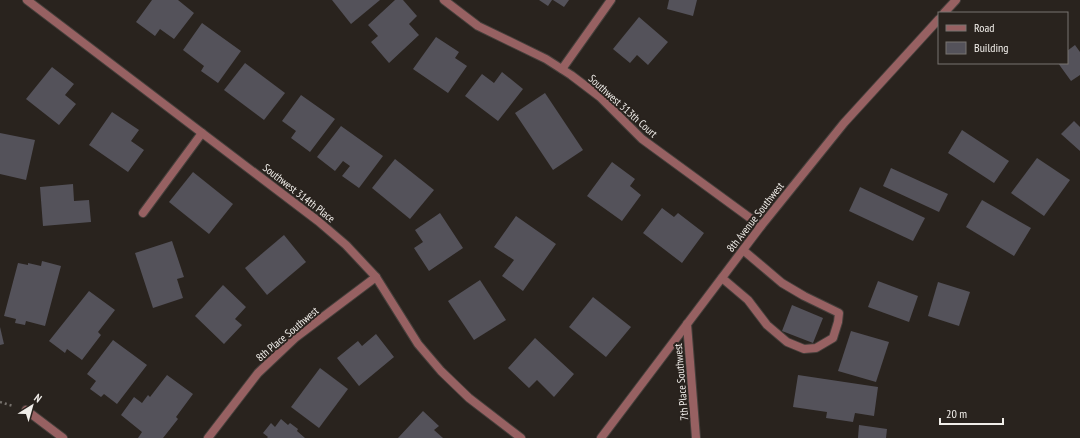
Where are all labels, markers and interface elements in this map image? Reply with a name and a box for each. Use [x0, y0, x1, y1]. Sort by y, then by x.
legend [938, 12, 1068, 64]
text: Road [974, 20, 994, 35]
text: Building [974, 40, 1009, 55]
street label: Southwest 313th Court [586, 71, 660, 141]
street label: Southwest 314th Place [260, 161, 338, 226]
street label: 8th Avenue Southwest [723, 179, 787, 255]
street label: 8th Place Southwest [253, 304, 321, 364]
street label: 7th Place Southwest [671, 343, 691, 421]
north arrow [12, 386, 52, 426]
text: N [31, 391, 45, 405]
scale bar [940, 400, 1003, 426]
text: 20 m [946, 406, 967, 421]

